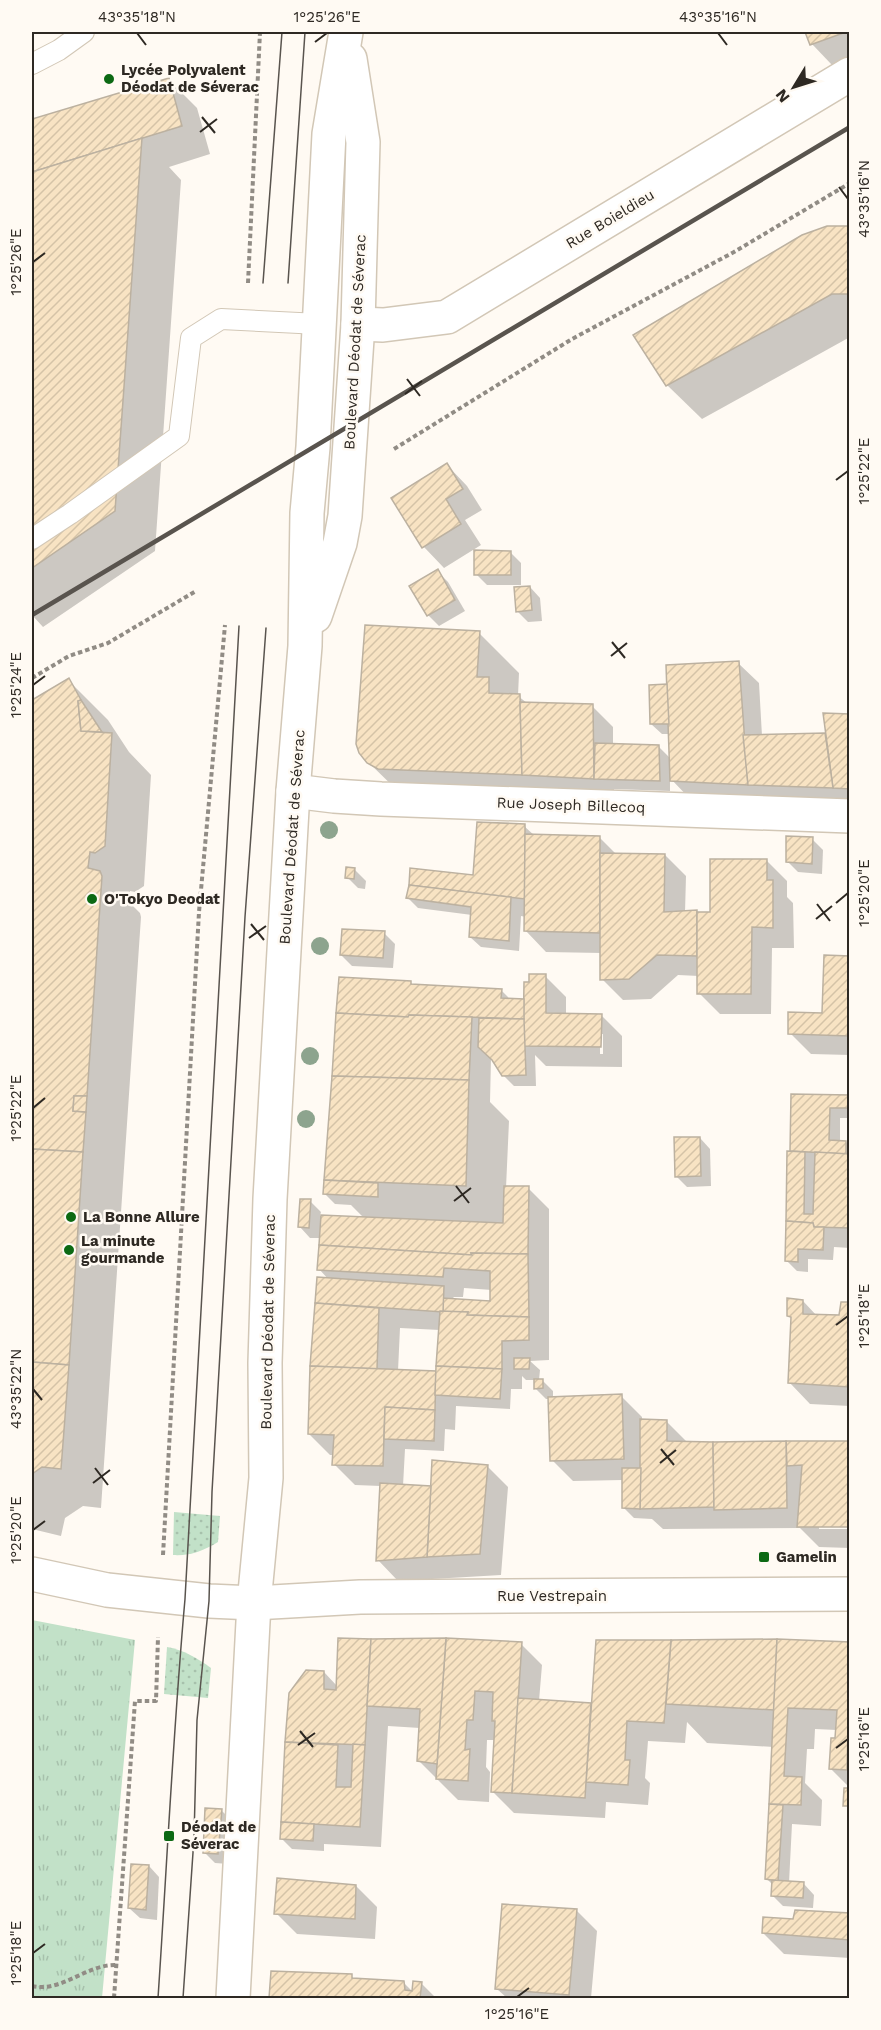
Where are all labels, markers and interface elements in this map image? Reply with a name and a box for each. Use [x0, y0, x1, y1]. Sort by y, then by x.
text: 43°35'18"N [98, 8, 176, 26]
text: 1°25'26"E [293, 8, 361, 26]
text: 43°35'16"N [679, 8, 757, 26]
north arrow [764, 57, 824, 117]
place label: Lycée Polyvalent Déodat de Séverac [121, 61, 260, 96]
marker: Lycée Polyvalent Déodat de Séverac [102, 72, 116, 86]
text: N [771, 85, 794, 106]
text: 43°35'16"N [855, 160, 873, 238]
street label: Rue Boieldieu [562, 185, 658, 253]
text: 1°25'26"E [7, 228, 25, 296]
street label: Boulevard Déodat de Séverac [340, 234, 370, 450]
text: 1°25'22"E [855, 438, 873, 504]
text: 1°25'24"E [7, 652, 25, 718]
street label: Boulevard Déodat de Séverac [276, 729, 308, 945]
street label: Rue Joseph Billecoq [496, 793, 646, 817]
text: 1°25'20"E [855, 859, 873, 927]
place label: O'Tokyo Deodat [104, 890, 220, 908]
marker: O'Tokyo Deodat [85, 892, 99, 906]
text: 1°25'22"E [7, 1075, 25, 1141]
place label: La Bonne Allure [83, 1208, 200, 1226]
marker: La Bonne Allure [64, 1210, 78, 1224]
street label: Boulevard Déodat de Séverac [257, 1214, 279, 1430]
place label: La minute gourmande [81, 1232, 165, 1267]
marker: La minute gourmande [62, 1243, 76, 1257]
text: 1°25'18"E [855, 1284, 873, 1348]
text: 43°35'22"N [7, 1349, 25, 1429]
text: 1°25'20"E [7, 1496, 25, 1564]
place label: Gamelin [776, 1548, 837, 1566]
marker: Gamelin [757, 1550, 771, 1564]
street label: Rue Vestrepain [497, 1587, 607, 1605]
text: 1°25'16"E [855, 1707, 873, 1771]
place label: Déodat de Séverac [181, 1818, 256, 1853]
marker: Déodat de Séverac [162, 1829, 176, 1843]
text: 1°25'18"E [7, 1921, 25, 1985]
text: 1°25'16"E [485, 2005, 549, 2023]

